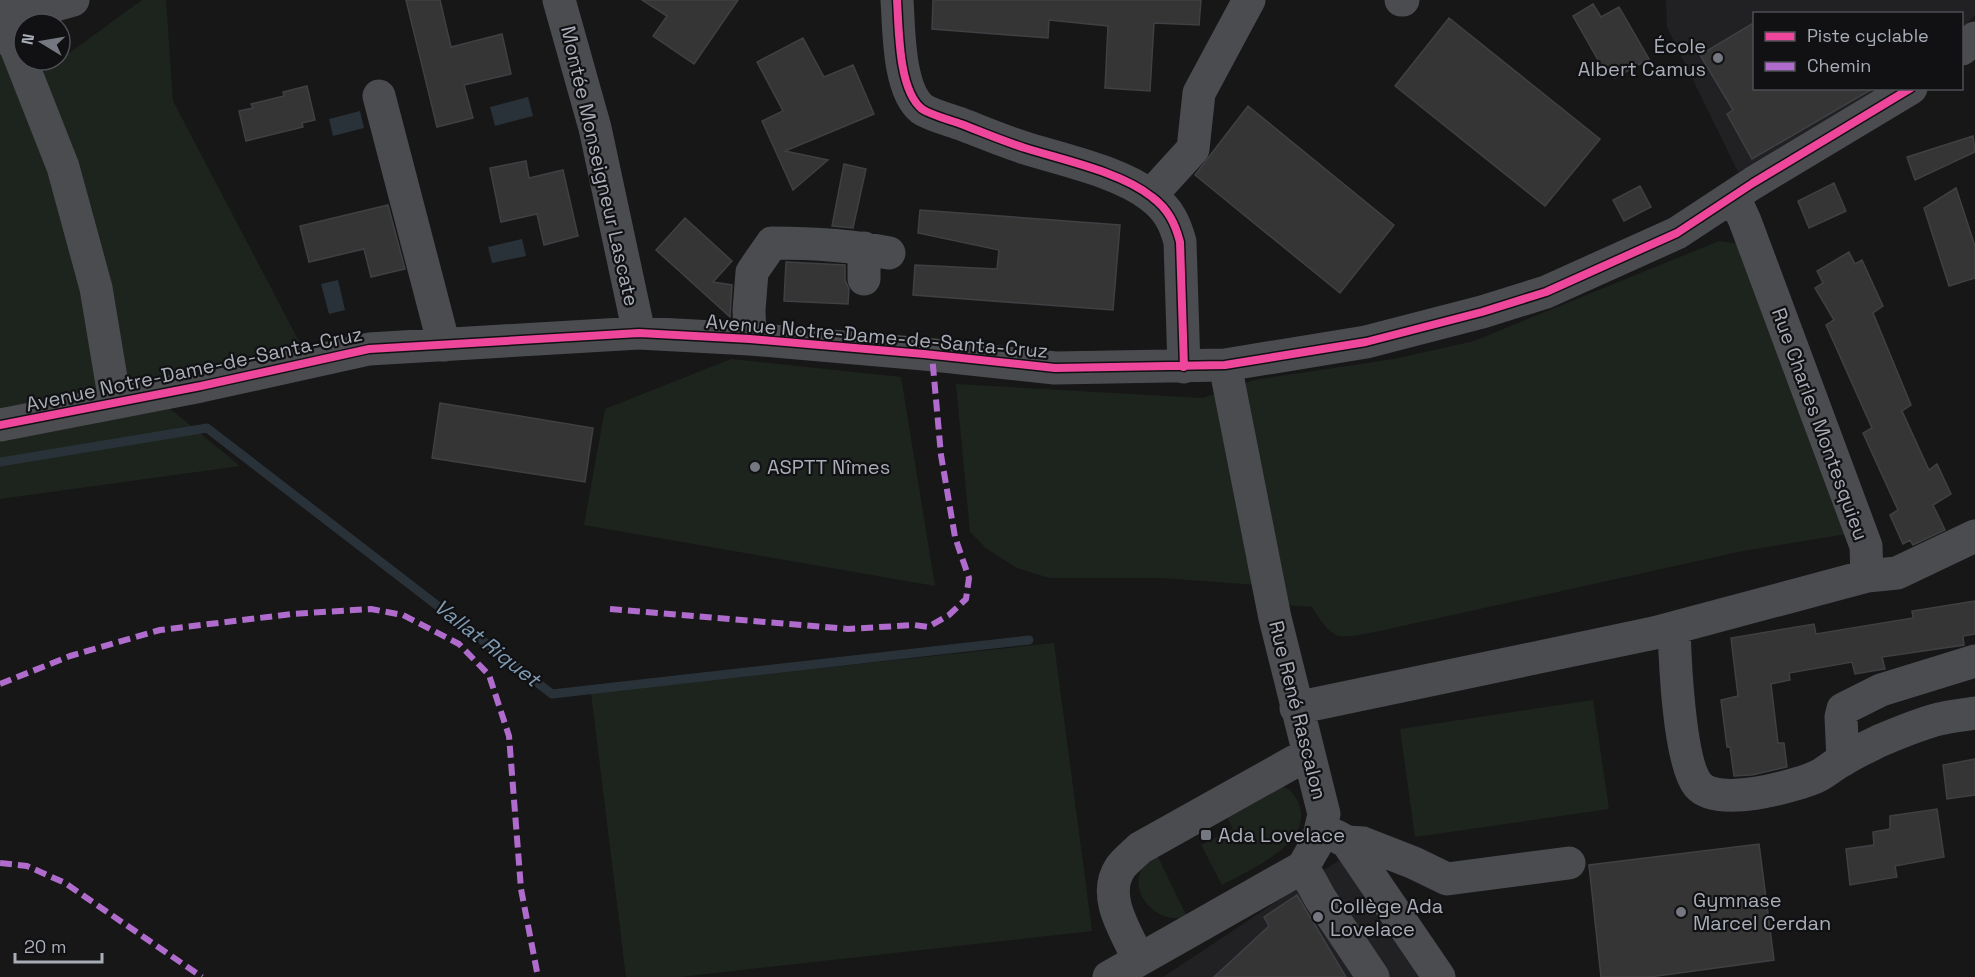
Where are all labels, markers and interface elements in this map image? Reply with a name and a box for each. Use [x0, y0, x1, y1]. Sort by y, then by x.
north arrow [12, 12, 72, 72]
legend [1753, 12, 1963, 90]
street label: Montée Monseigneur Lascate [555, 23, 645, 309]
text: Piste cyclable [1807, 24, 1929, 47]
text: N [16, 32, 39, 47]
place label: École Albert Camus [1578, 33, 1706, 82]
marker: École Albert Camus [1711, 51, 1725, 65]
text: Chemin [1807, 54, 1871, 77]
street label: Rue Charles Montesquieu [1766, 304, 1874, 544]
street label: Avenue Notre-Dame-de-Santa-Cruz [705, 308, 1049, 364]
street label: Avenue Notre-Dame-de-Santa-Cruz [23, 321, 365, 417]
place label: ASPTT Nîmes [767, 454, 890, 480]
marker: ASPTT Nîmes [748, 460, 762, 474]
water label: Vallat Riquet [429, 593, 548, 694]
street label: Rue René Rascalon [1263, 618, 1333, 802]
place label: Ada Lovelace [1218, 822, 1345, 848]
marker: Ada Lovelace [1199, 828, 1213, 842]
place label: Gymnase Marcel Cerdan [1693, 887, 1831, 936]
place label: Collège Ada Lovelace [1330, 893, 1443, 942]
marker: Gymnase Marcel Cerdan [1674, 905, 1688, 919]
marker: Collège Ada Lovelace [1311, 910, 1325, 924]
scale bar [15, 926, 102, 964]
text: 20 m [24, 935, 67, 958]

